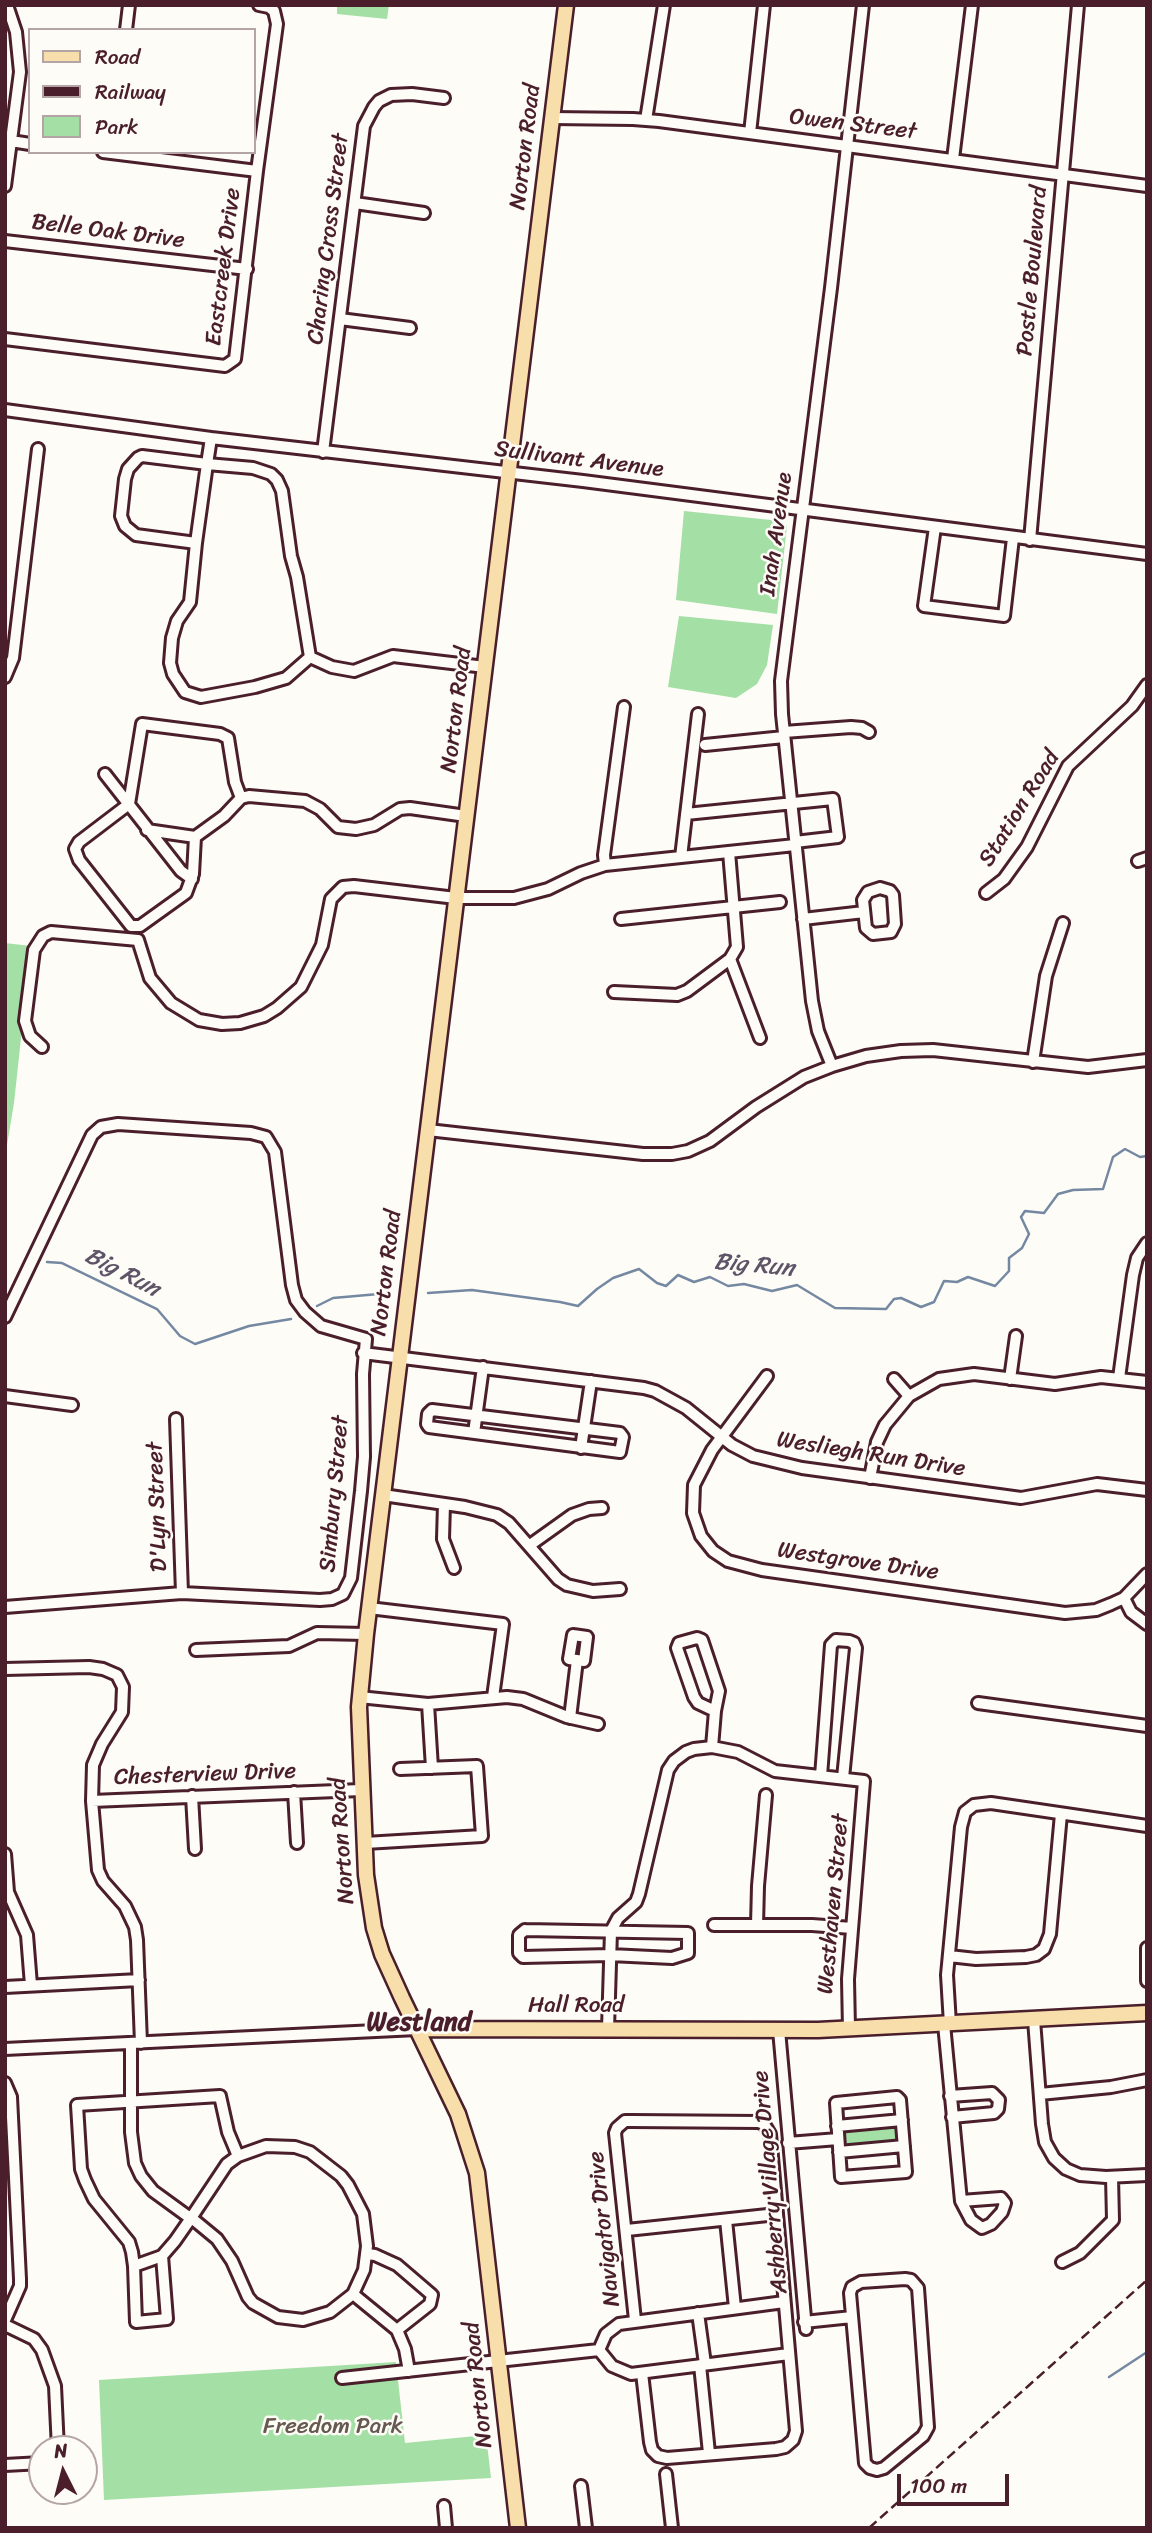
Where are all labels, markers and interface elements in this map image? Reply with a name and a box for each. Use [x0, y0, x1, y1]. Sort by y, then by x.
legend [28, 28, 256, 154]
text: Road [95, 38, 140, 76]
text: Railway [95, 73, 166, 111]
street label: Norton Road [505, 83, 547, 211]
street label: Owen Street [788, 104, 918, 146]
text: Park [95, 108, 138, 146]
street label: Charing Cross Street [302, 132, 356, 346]
street label: Postle Boulevard [1012, 185, 1054, 357]
street label: Eastcreek Drive [201, 186, 247, 348]
street label: Belle Oak Drive [30, 209, 186, 255]
street label: Sullivant Avenue [493, 436, 665, 484]
street label: Inah Avenue [755, 470, 799, 598]
street label: Norton Road [436, 646, 478, 774]
street label: Station Road [973, 746, 1067, 872]
street label: Norton Road [366, 1209, 408, 1337]
water label: Big Run [80, 1242, 164, 1304]
water label: Big Run [713, 1248, 795, 1284]
street label: Simbury Street [314, 1414, 356, 1574]
street label: Wesliegh Run Drive [775, 1426, 967, 1484]
street label: D'Lyn Street [142, 1441, 174, 1573]
street label: Westgrove Drive [776, 1537, 940, 1587]
street label: Chesterview Drive [114, 1758, 296, 1792]
street label: Norton Road [325, 1777, 361, 1905]
street label: Westhaven Street [812, 1813, 856, 1995]
street label: Hall Road [528, 1992, 624, 2020]
district label: Westland [367, 2007, 471, 2039]
street label: Ashberry Village Drive [747, 2069, 795, 2295]
street label: Navigator Drive [583, 2150, 627, 2308]
street label: Norton Road [459, 2321, 499, 2449]
park label: Freedom Park [263, 2413, 403, 2441]
text: N [53, 2434, 69, 2468]
north arrow [28, 2435, 98, 2505]
scale bar [900, 2460, 1012, 2504]
text: 100 m [910, 2467, 967, 2505]

